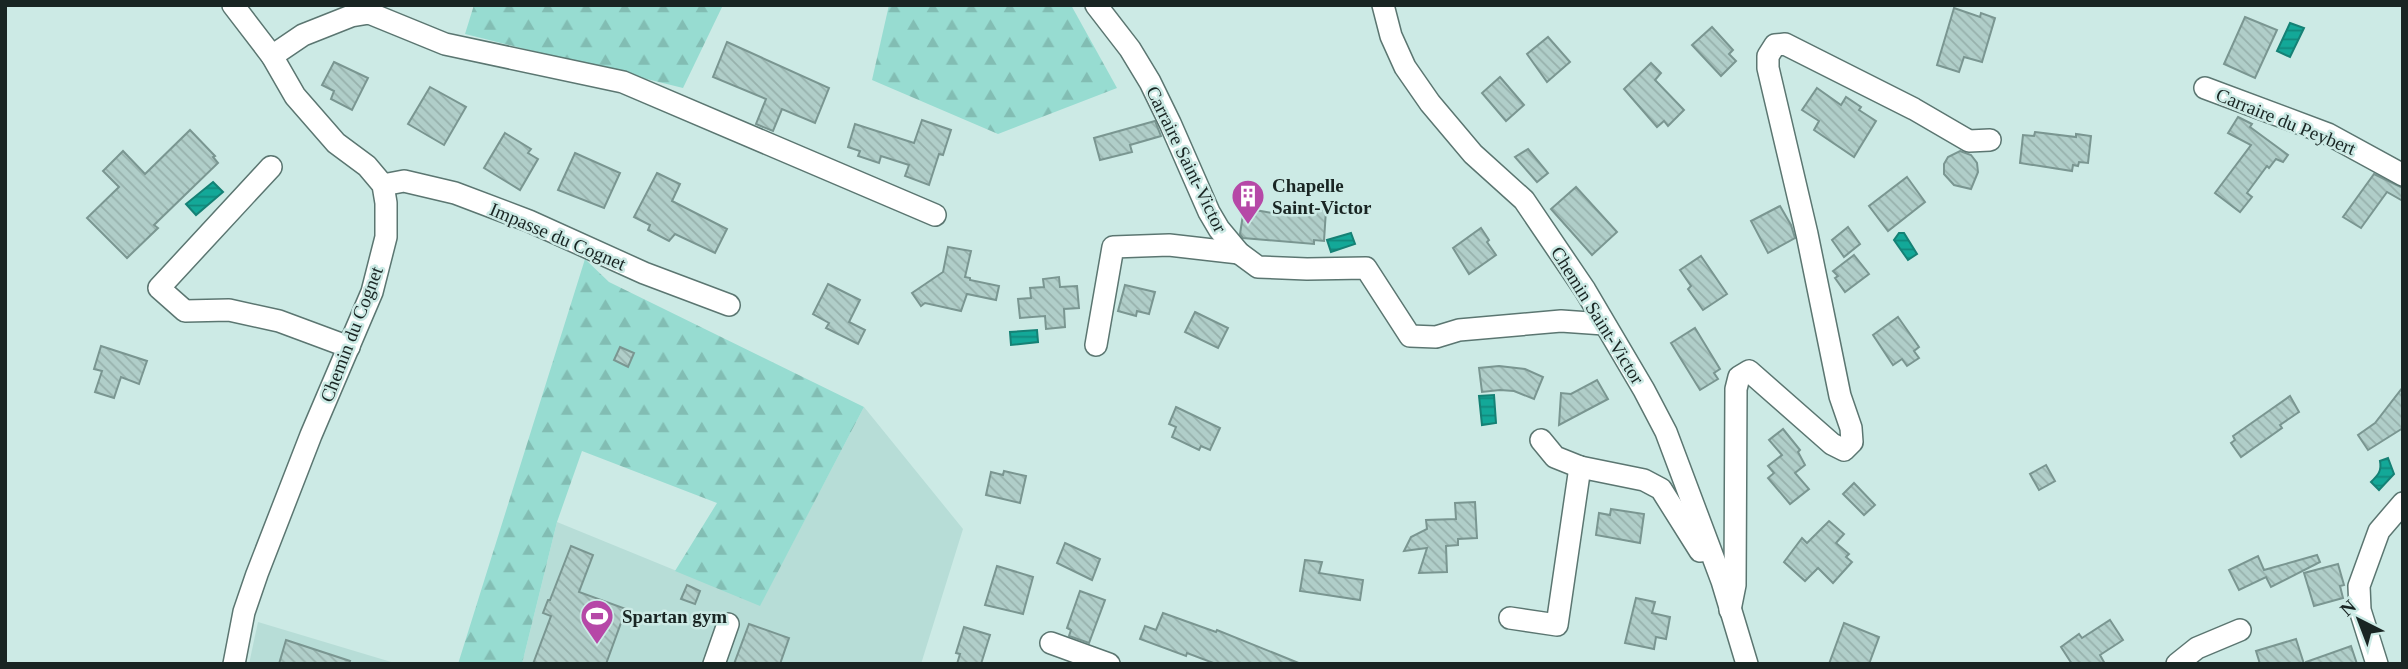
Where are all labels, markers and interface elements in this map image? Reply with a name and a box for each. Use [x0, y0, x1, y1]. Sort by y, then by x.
street label: Carraire Saint-Victor [1142, 83, 1231, 236]
street label: Carraire du Peybert [2213, 84, 2359, 159]
place label: Chapelle Saint-Victor [1272, 175, 1372, 218]
building icon: Chapelle Saint-Victor [1229, 177, 1267, 226]
street label: Impasse du Cognet [487, 198, 630, 275]
street label: Chemin Saint-Victor [1547, 243, 1649, 388]
street label: Chemin du Cognet [316, 263, 387, 405]
north arrow [2324, 585, 2394, 655]
text: N [2336, 595, 2360, 620]
sports icon: Spartan gym [578, 597, 616, 646]
place label: Spartan gym [622, 606, 727, 627]

